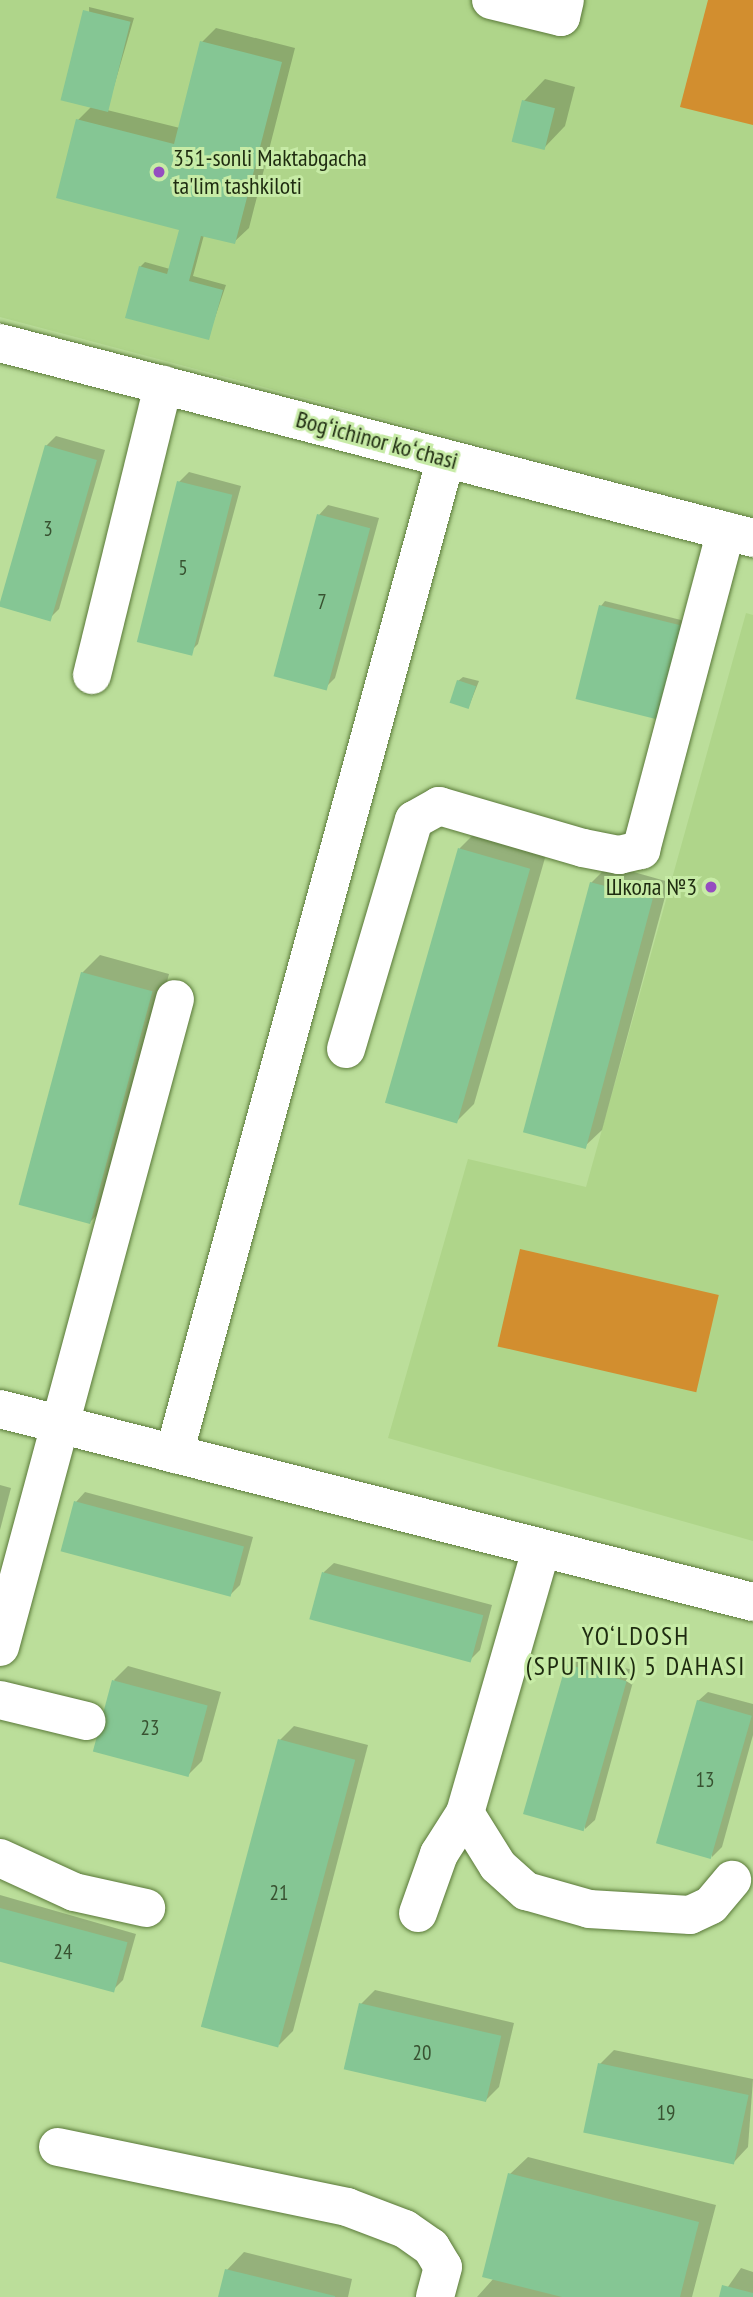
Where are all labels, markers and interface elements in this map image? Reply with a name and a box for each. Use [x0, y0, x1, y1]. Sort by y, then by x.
place label: 351-sonli Maktabgacha ta'lim tashkiloti [173, 144, 367, 200]
marker: 351-sonli Maktabgacha ta'lim tashkiloti [151, 164, 167, 180]
street label: Bogʻichinor koʻchasi [293, 405, 461, 475]
house number: 3 [43, 516, 53, 542]
house number: 5 [178, 555, 188, 581]
house number: 7 [317, 589, 327, 615]
place label: Школа №3 [606, 873, 697, 901]
marker: Школа №3 [703, 879, 719, 895]
district label: YO‘LDOSH (SPUTNIK) 5 DAHASI [528, 1620, 744, 1682]
house number: 23 [141, 1715, 159, 1741]
house number: 13 [696, 1767, 714, 1793]
house number: 21 [270, 1880, 288, 1906]
house number: 24 [54, 1939, 72, 1965]
house number: 20 [413, 2040, 431, 2066]
house number: 19 [657, 2100, 675, 2126]

